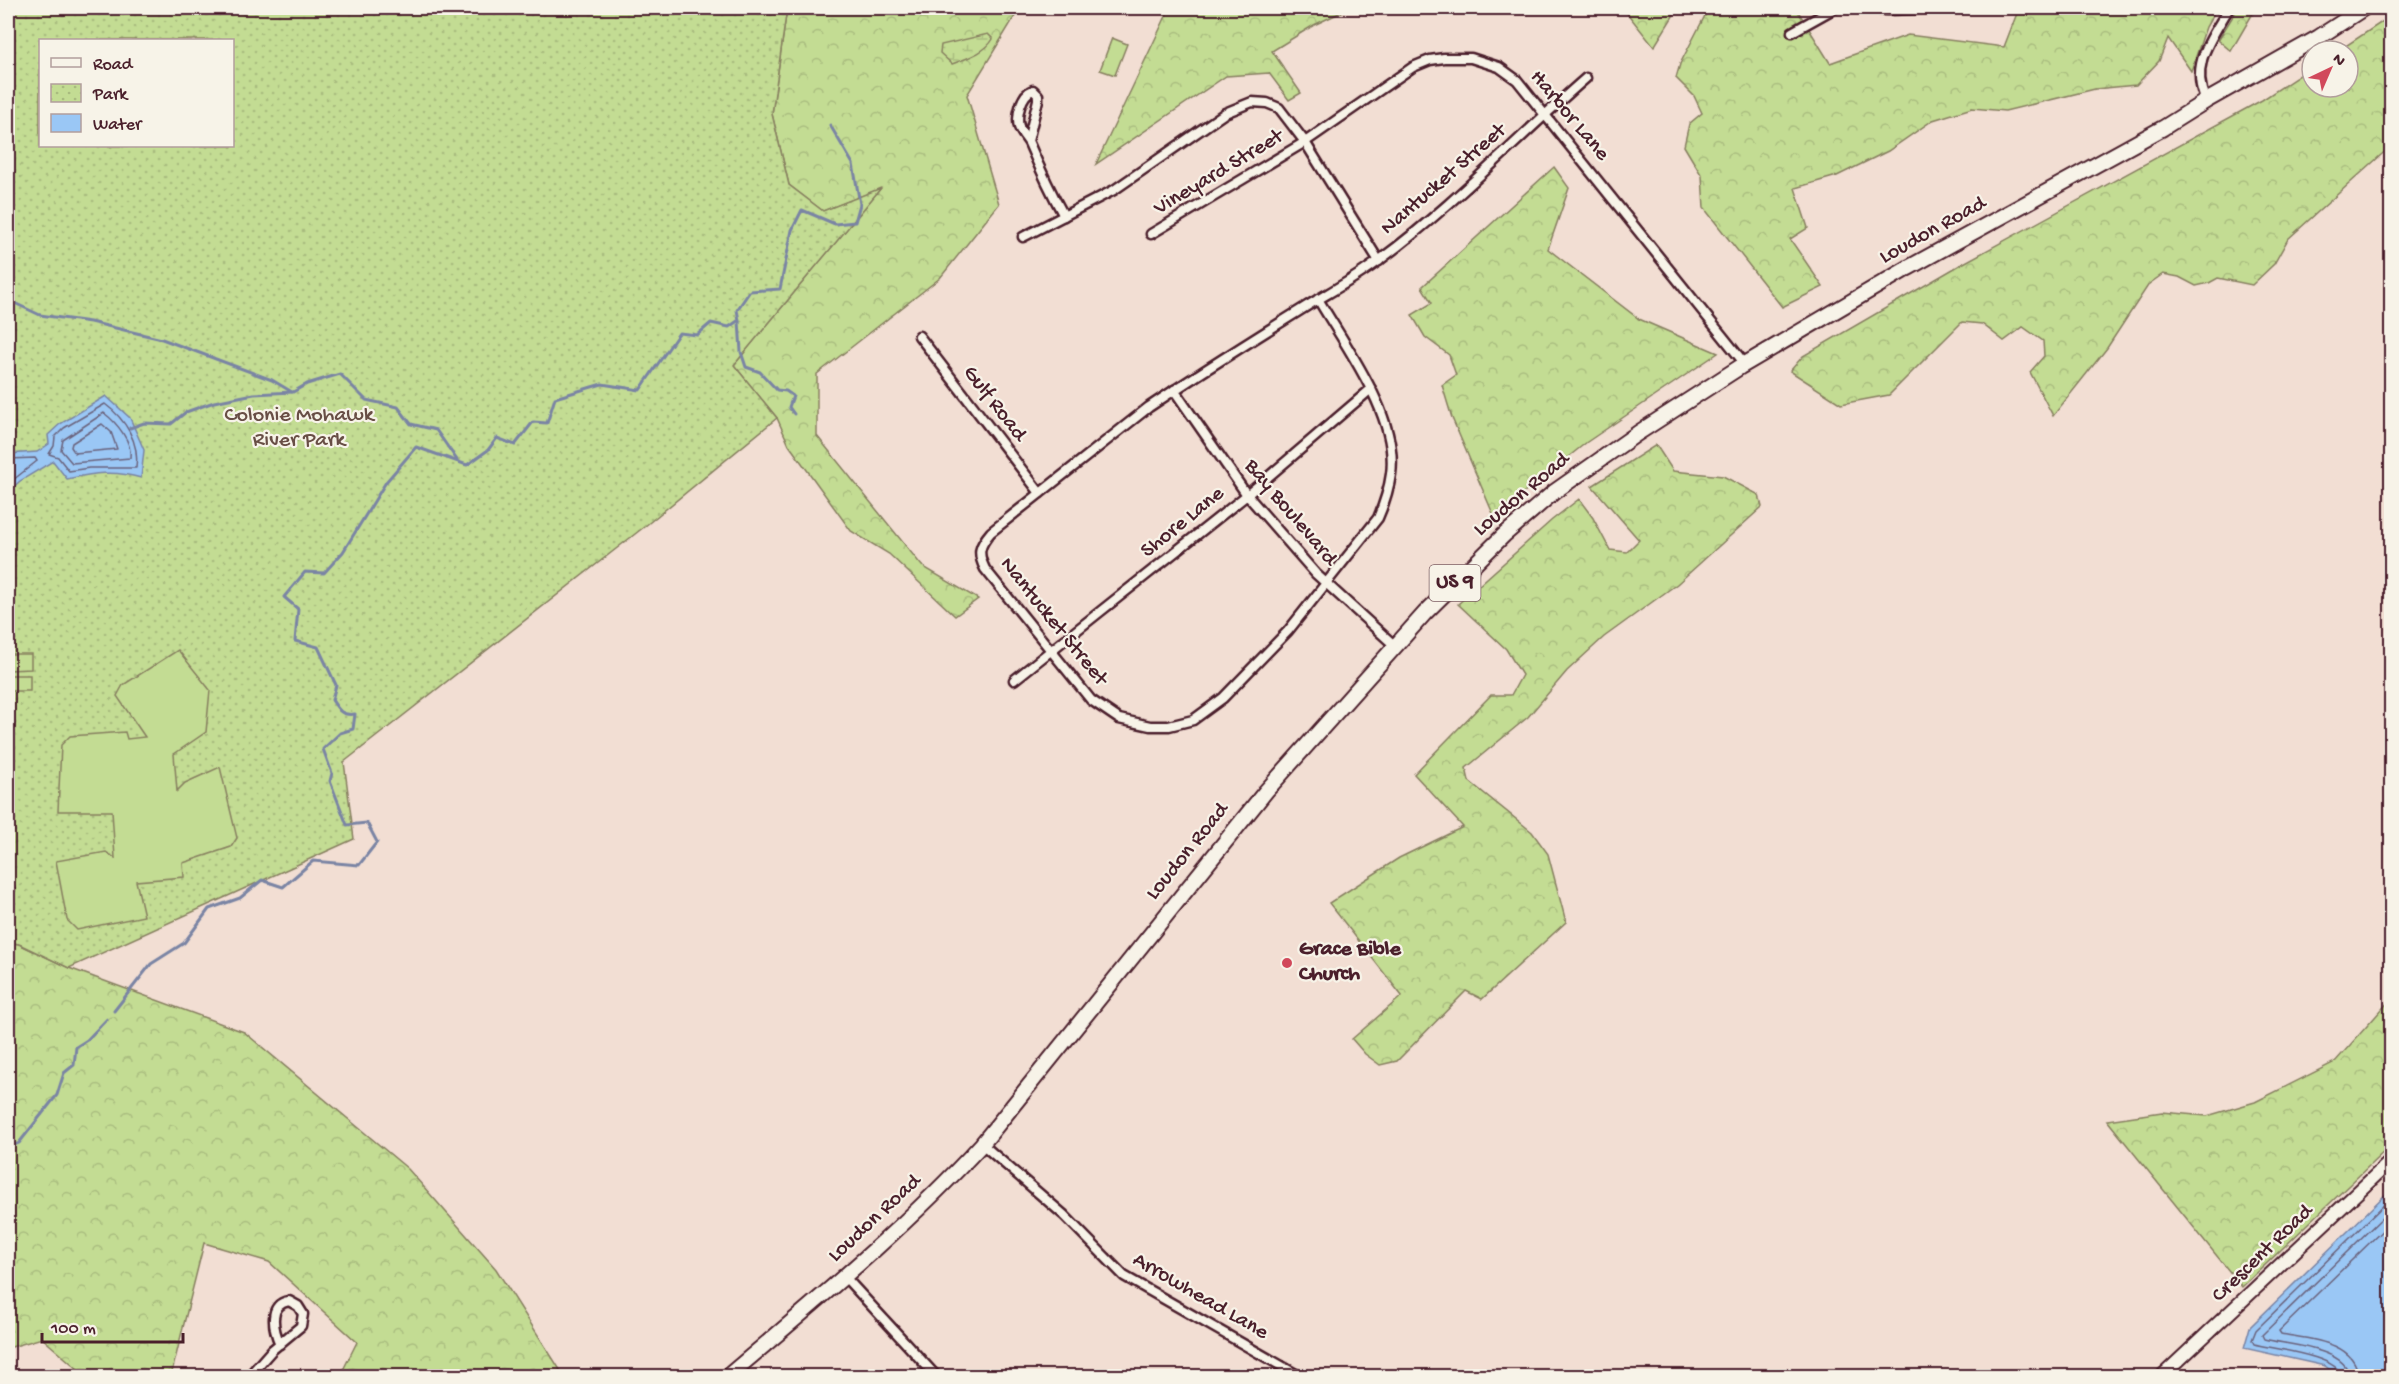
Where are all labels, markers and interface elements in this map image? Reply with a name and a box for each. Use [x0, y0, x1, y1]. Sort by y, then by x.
legend [39, 39, 234, 147]
north arrow [2300, 39, 2360, 99]
text: N [2328, 50, 2349, 72]
text: Road [93, 55, 134, 76]
street label: Harbor Lane [1523, 65, 1615, 167]
text: Park [92, 85, 129, 106]
text: Water [93, 115, 143, 136]
street label: Nantucket Street [1376, 117, 1514, 242]
street label: Vineyard Street [1149, 123, 1290, 222]
street label: Loudon Road [1875, 190, 1993, 271]
street label: Gulf Road [956, 361, 1033, 449]
park label: Colonie Mohawk River Park [225, 403, 376, 454]
street label: Loudon Road [1469, 446, 1577, 543]
street label: Bay Boulevard [1237, 454, 1344, 573]
street label: Shore Lane [1136, 481, 1230, 565]
street label: Nantucket Street [993, 552, 1114, 693]
road number: US 9 [1430, 565, 1480, 601]
street label: Loudon Road [1141, 796, 1237, 906]
place label: Grace Bible Church [1298, 937, 1401, 988]
marker: Grace Bible Church [1280, 956, 1294, 970]
street label: Loudon Road [823, 1168, 928, 1269]
street label: Crescent Road [2207, 1198, 2321, 1309]
street label: Arrowhead Lane [1127, 1248, 1273, 1347]
scale bar [42, 1306, 183, 1344]
text: 100 m [50, 1319, 96, 1340]

